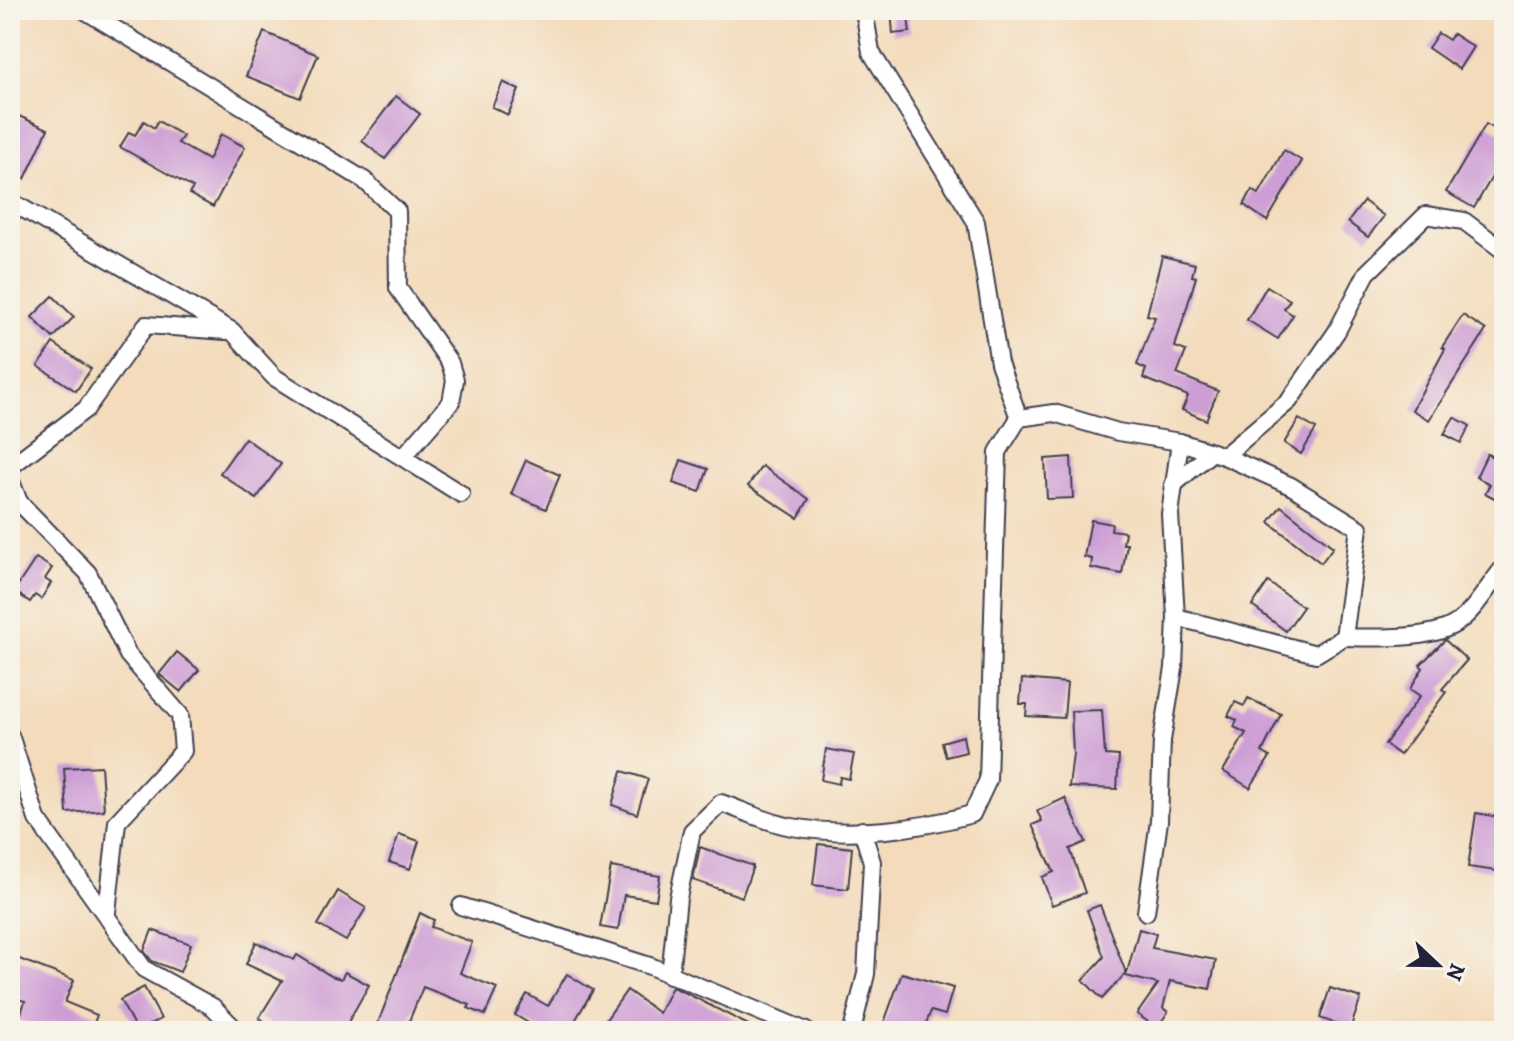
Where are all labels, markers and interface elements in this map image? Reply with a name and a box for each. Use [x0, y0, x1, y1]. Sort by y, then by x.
north arrow [1398, 925, 1478, 1005]
text: N [1439, 959, 1473, 985]

